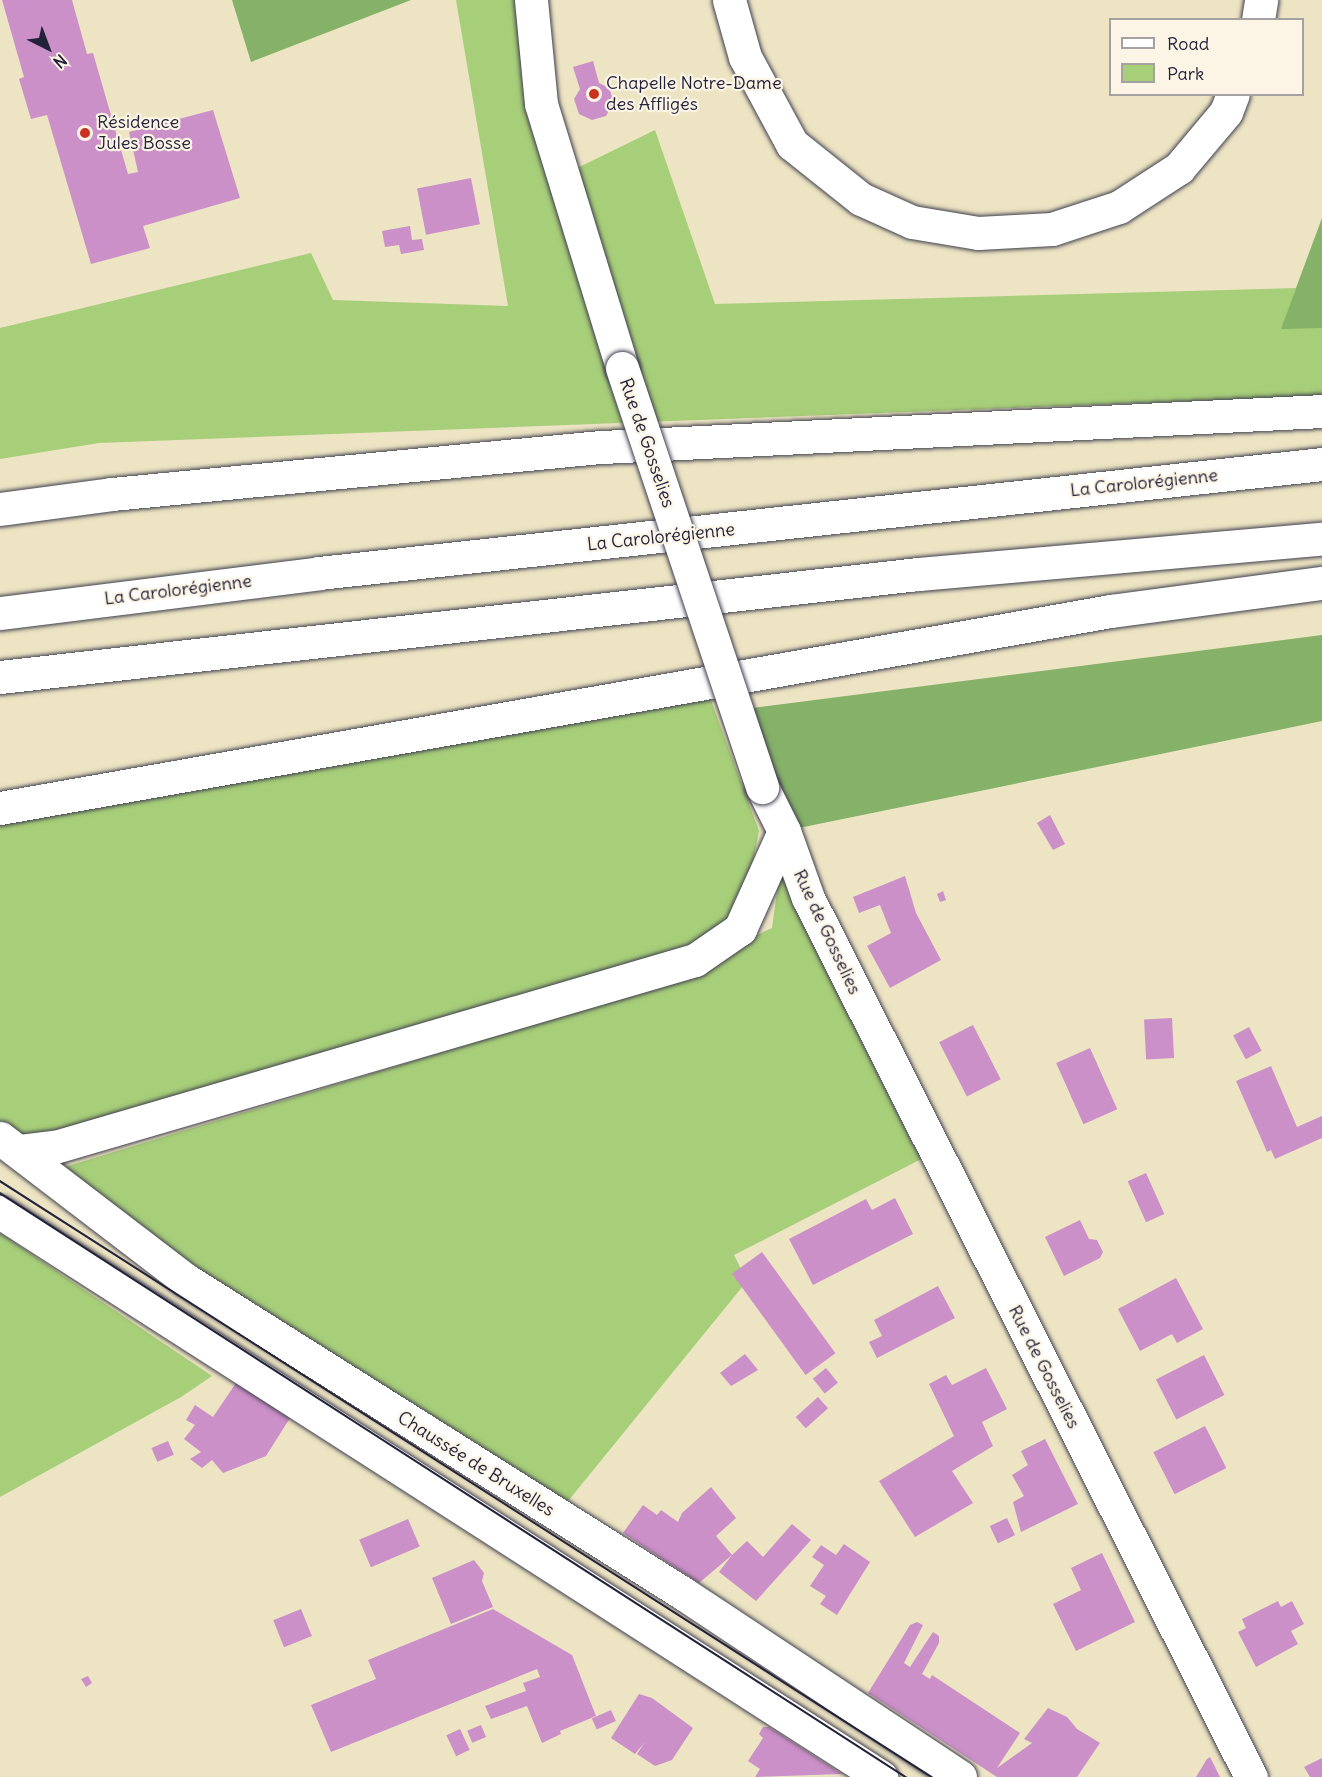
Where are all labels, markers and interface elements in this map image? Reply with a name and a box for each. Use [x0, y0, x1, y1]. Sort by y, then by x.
north arrow [18, 18, 78, 78]
legend [1109, 18, 1304, 96]
text: Road [1167, 32, 1209, 55]
text: N [49, 50, 71, 73]
text: Park [1167, 62, 1204, 85]
place label: Chapelle Notre-Dame des Affligés [606, 73, 782, 116]
marker: Chapelle Notre-Dame des Affligés [587, 87, 601, 101]
place label: Résidence Jules Bosse [97, 112, 191, 154]
marker: Résidence Jules Bosse [78, 126, 92, 140]
street label: Rue de Gosselies [615, 375, 679, 511]
street label: La Carolorégienne [1069, 464, 1219, 502]
street label: La Carolorégienne [586, 518, 736, 556]
street label: La Carolorégienne [103, 570, 253, 610]
street label: Rue de Gosselies [789, 866, 865, 998]
street label: Rue de Gosselies [1004, 1302, 1084, 1432]
street label: Chaussée de Bruxelles [393, 1407, 559, 1521]

